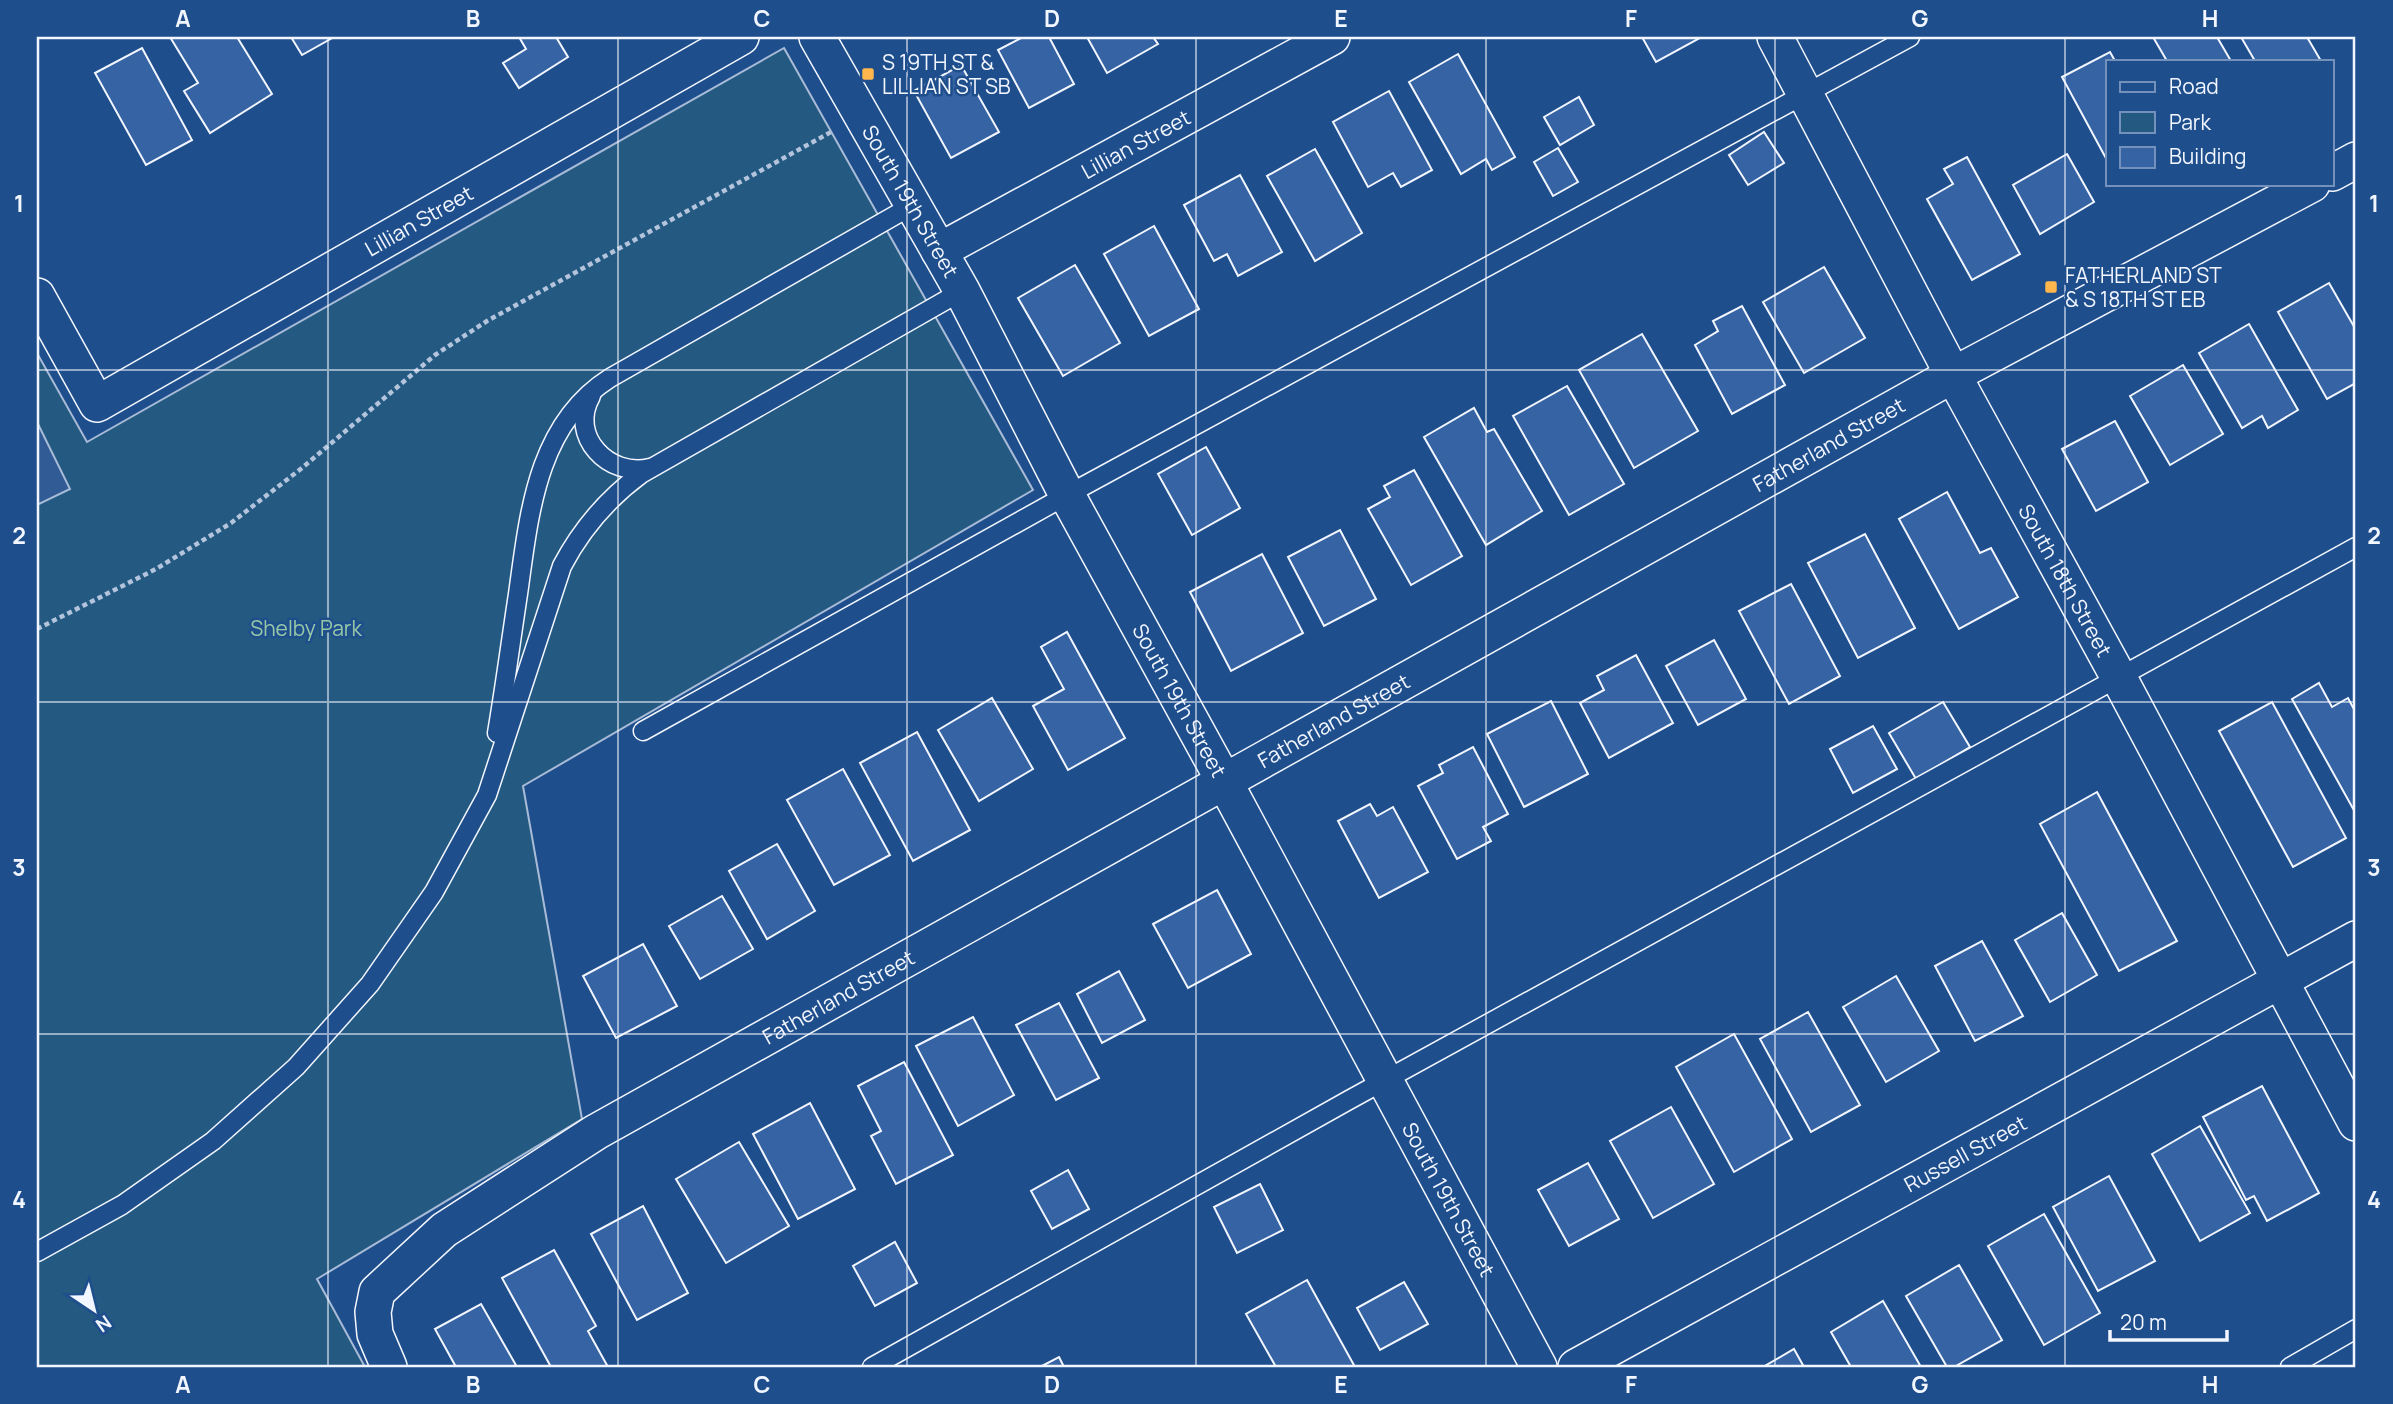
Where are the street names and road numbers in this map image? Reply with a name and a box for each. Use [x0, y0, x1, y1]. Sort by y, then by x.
street label: Lillian Street [1076, 103, 1195, 185]
street label: South 19th Street [856, 120, 965, 282]
street label: Lillian Street [360, 179, 478, 263]
street label: Fatherland Street [1748, 391, 1910, 498]
street label: South 18th Street [2012, 499, 2119, 662]
street label: South 19th Street [1126, 618, 1233, 782]
street label: Fatherland Street [1252, 667, 1415, 774]
street label: Fatherland Street [757, 943, 919, 1050]
street label: Russell Street [1899, 1108, 2032, 1198]
street label: South 19th Street [1396, 1117, 1502, 1281]

